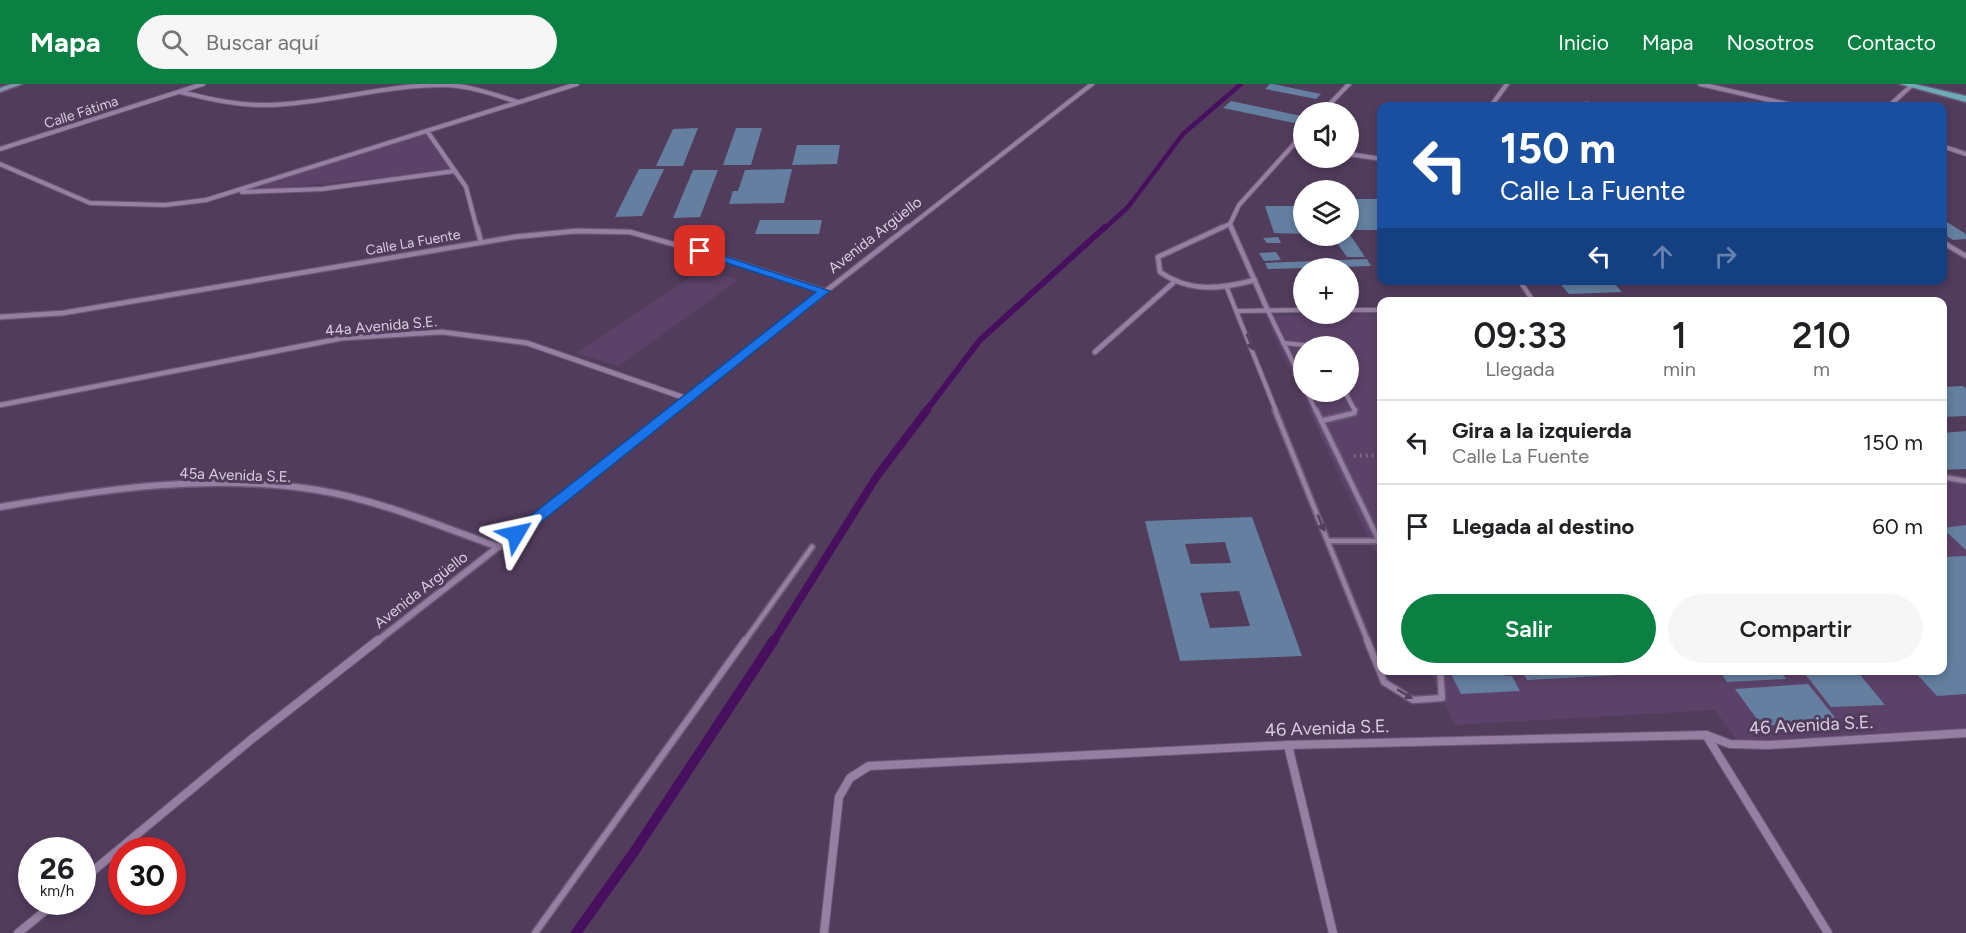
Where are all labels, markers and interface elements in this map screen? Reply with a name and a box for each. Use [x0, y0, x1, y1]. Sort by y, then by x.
search box [137, 15, 557, 69]
text: Mapa [30, 25, 101, 59]
icon: search [158, 26, 191, 59]
text: Buscar aquí [206, 29, 319, 56]
text: Inicio [1558, 30, 1609, 55]
text: Mapa [1642, 30, 1694, 55]
text: Nosotros [1727, 30, 1814, 55]
text: Contacto [1847, 30, 1936, 55]
street label: Calle Fátima [42, 93, 120, 132]
map controls [1293, 102, 1359, 402]
button: sound [1293, 102, 1359, 168]
text: 150 m [1500, 123, 1616, 174]
icon: left [1401, 126, 1479, 204]
text: Calle La Fuente [1500, 174, 1685, 207]
button: layers [1293, 180, 1359, 246]
street label: Avenida Argüello [825, 193, 926, 277]
pin [674, 225, 725, 276]
street label: Calle La Fuente [364, 226, 462, 259]
icon: arrive [683, 234, 716, 267]
icon: left [1583, 240, 1616, 273]
icon: ahead [1646, 240, 1679, 273]
icon: right [1709, 240, 1742, 273]
button: + [1293, 258, 1359, 324]
street label: 44a Avenida S.E. [324, 312, 438, 340]
text: 09:33 [1473, 314, 1567, 357]
text: 1 [1672, 314, 1687, 357]
text: 210 [1792, 314, 1851, 357]
one-way arrow [1245, 333, 1255, 351]
button: − [1293, 336, 1359, 402]
text: Llegada [1485, 357, 1555, 381]
text: min [1663, 357, 1696, 381]
text: m [1813, 357, 1830, 381]
text: Gira a la izquierda [1452, 417, 1632, 444]
icon: left [1401, 426, 1434, 459]
text: 150 m [1863, 429, 1923, 456]
text: Calle La Fuente [1452, 444, 1589, 468]
street label: 45a Avenida S.E. [179, 464, 291, 486]
position arrow [484, 502, 548, 566]
icon: arrive [1401, 510, 1434, 543]
text: Llegada al destino [1452, 513, 1634, 540]
text: 60 m [1872, 513, 1923, 540]
one-way arrow [1317, 514, 1327, 532]
street label: Avenida Argüello [371, 548, 472, 632]
button: Salir [1401, 594, 1656, 663]
button: Compartir [1668, 594, 1923, 663]
one-way arrow [1396, 689, 1413, 700]
street label: 46 Avenida S.E. [1748, 711, 1874, 739]
street label: 46 Avenida S.E. [1264, 715, 1390, 741]
speed limit sign: 30 [108, 837, 186, 915]
text: 26 [40, 850, 74, 887]
text: km/h [40, 882, 74, 900]

